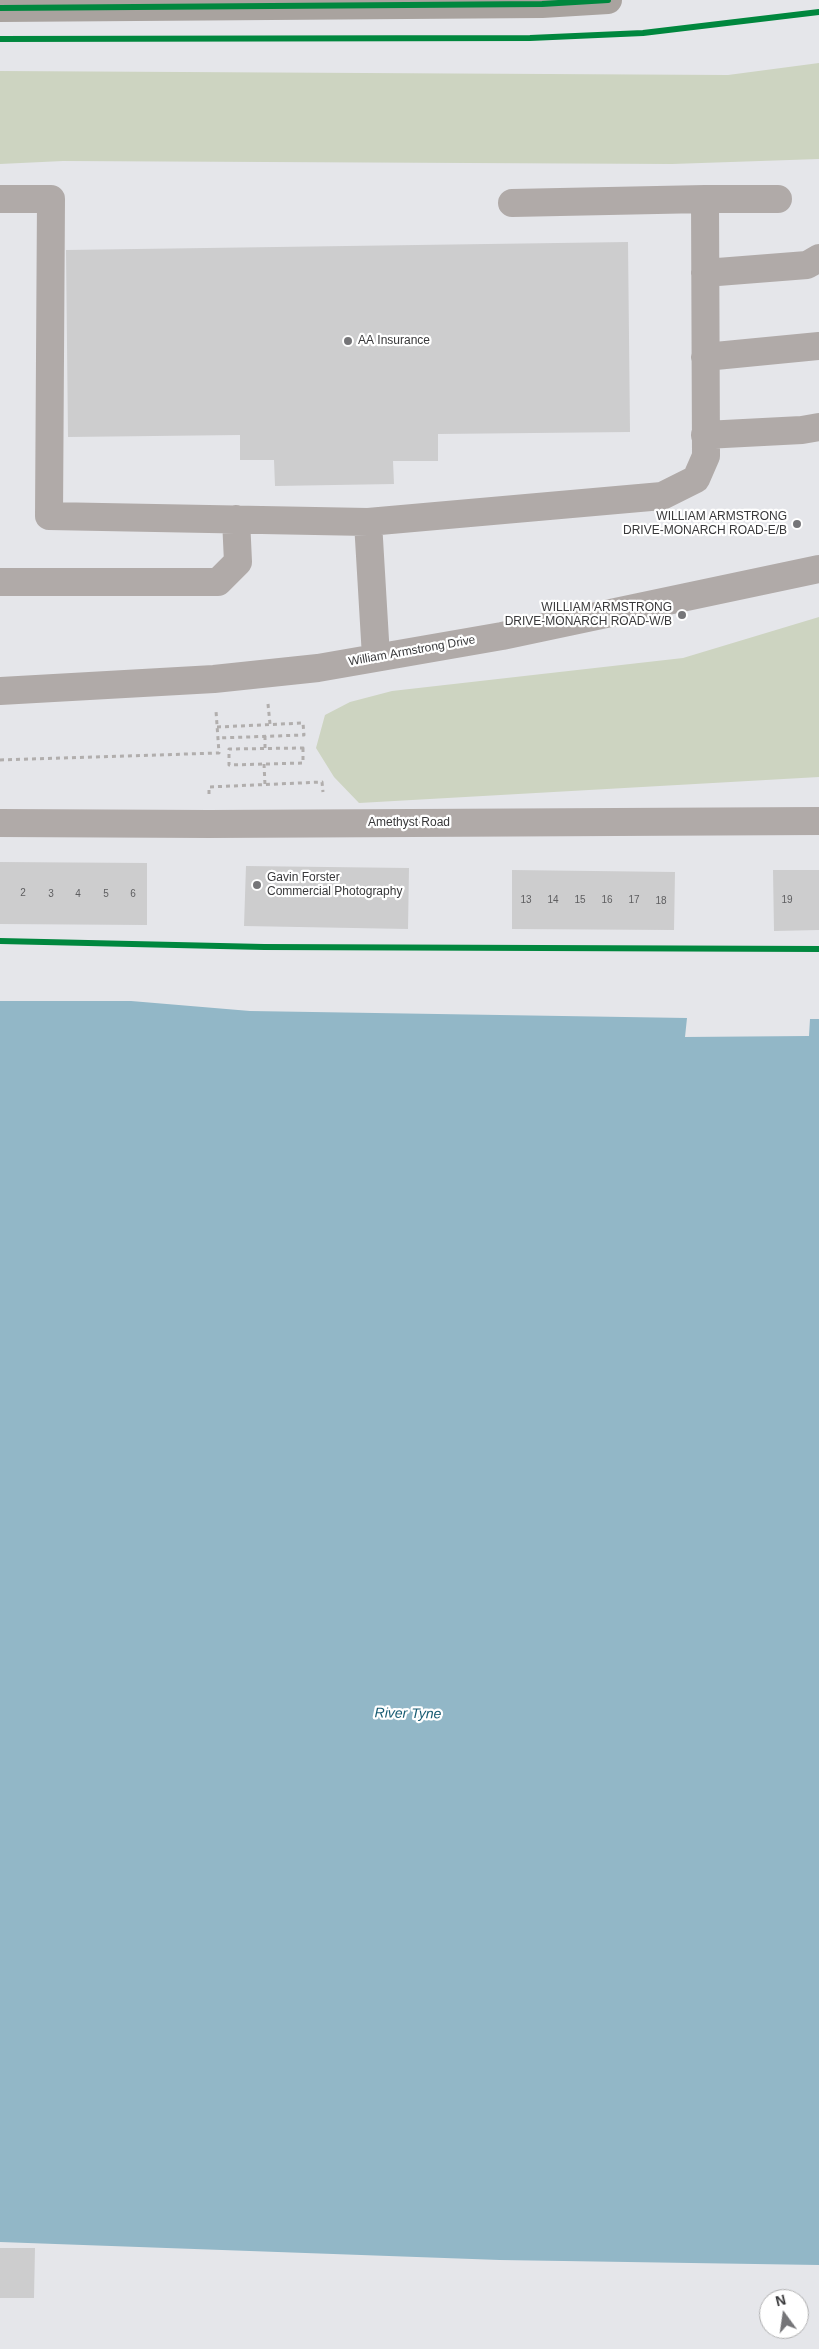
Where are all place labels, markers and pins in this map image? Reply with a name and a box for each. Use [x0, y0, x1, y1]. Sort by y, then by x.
place label: AA Insurance [358, 334, 430, 348]
marker: AA Insurance [342, 335, 354, 347]
place label: WILLIAM ARMSTRONG DRIVE-MONARCH ROAD-E/B [623, 510, 787, 538]
marker: WILLIAM ARMSTRONG DRIVE-MONARCH ROAD-E/B [791, 518, 803, 530]
place label: WILLIAM ARMSTRONG DRIVE-MONARCH ROAD-W/B [505, 601, 672, 629]
marker: WILLIAM ARMSTRONG DRIVE-MONARCH ROAD-W/B [676, 609, 688, 621]
place label: Gavin Forster Commercial Photography [267, 871, 402, 899]
marker: Gavin Forster Commercial Photography [251, 879, 263, 891]

